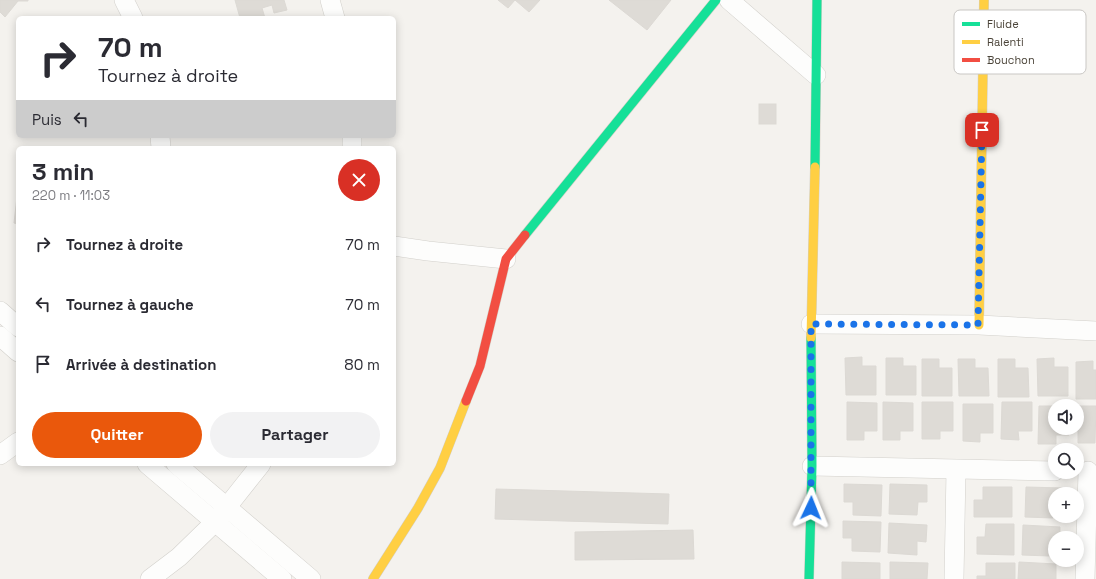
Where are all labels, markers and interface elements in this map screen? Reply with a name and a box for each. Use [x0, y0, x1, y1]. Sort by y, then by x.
legend [954, 10, 1086, 74]
text: Fluide [987, 17, 1019, 31]
text: 70 m [98, 29, 163, 65]
icon: right [32, 32, 84, 84]
text: Ralenti [987, 35, 1024, 49]
text: Bouchon [987, 53, 1035, 67]
text: Tournez à droite [98, 64, 238, 87]
icon: left [70, 108, 92, 130]
text: Puis [32, 110, 62, 129]
pin [965, 113, 999, 147]
icon: arrive [971, 119, 993, 141]
text: 3 min [32, 156, 94, 187]
button: close [338, 159, 380, 201]
text: 220 m · 11:03 [32, 187, 110, 204]
icon: right [32, 233, 54, 255]
text: Tournez à droite [66, 235, 183, 254]
text: 70 m [345, 235, 380, 254]
icon: left [32, 293, 54, 315]
text: Tournez à gauche [66, 295, 194, 314]
text: 70 m [345, 295, 380, 314]
icon: arrive [32, 353, 54, 375]
text: Arrivée à destination [66, 355, 216, 374]
text: 80 m [344, 355, 380, 374]
map controls [1048, 399, 1084, 567]
button: sound [1048, 399, 1084, 435]
button: Quitter [32, 412, 202, 458]
button: Partager [210, 412, 380, 458]
button: search [1048, 443, 1084, 479]
position arrow [790, 487, 832, 529]
button: + [1048, 487, 1084, 523]
button: − [1048, 531, 1084, 567]

